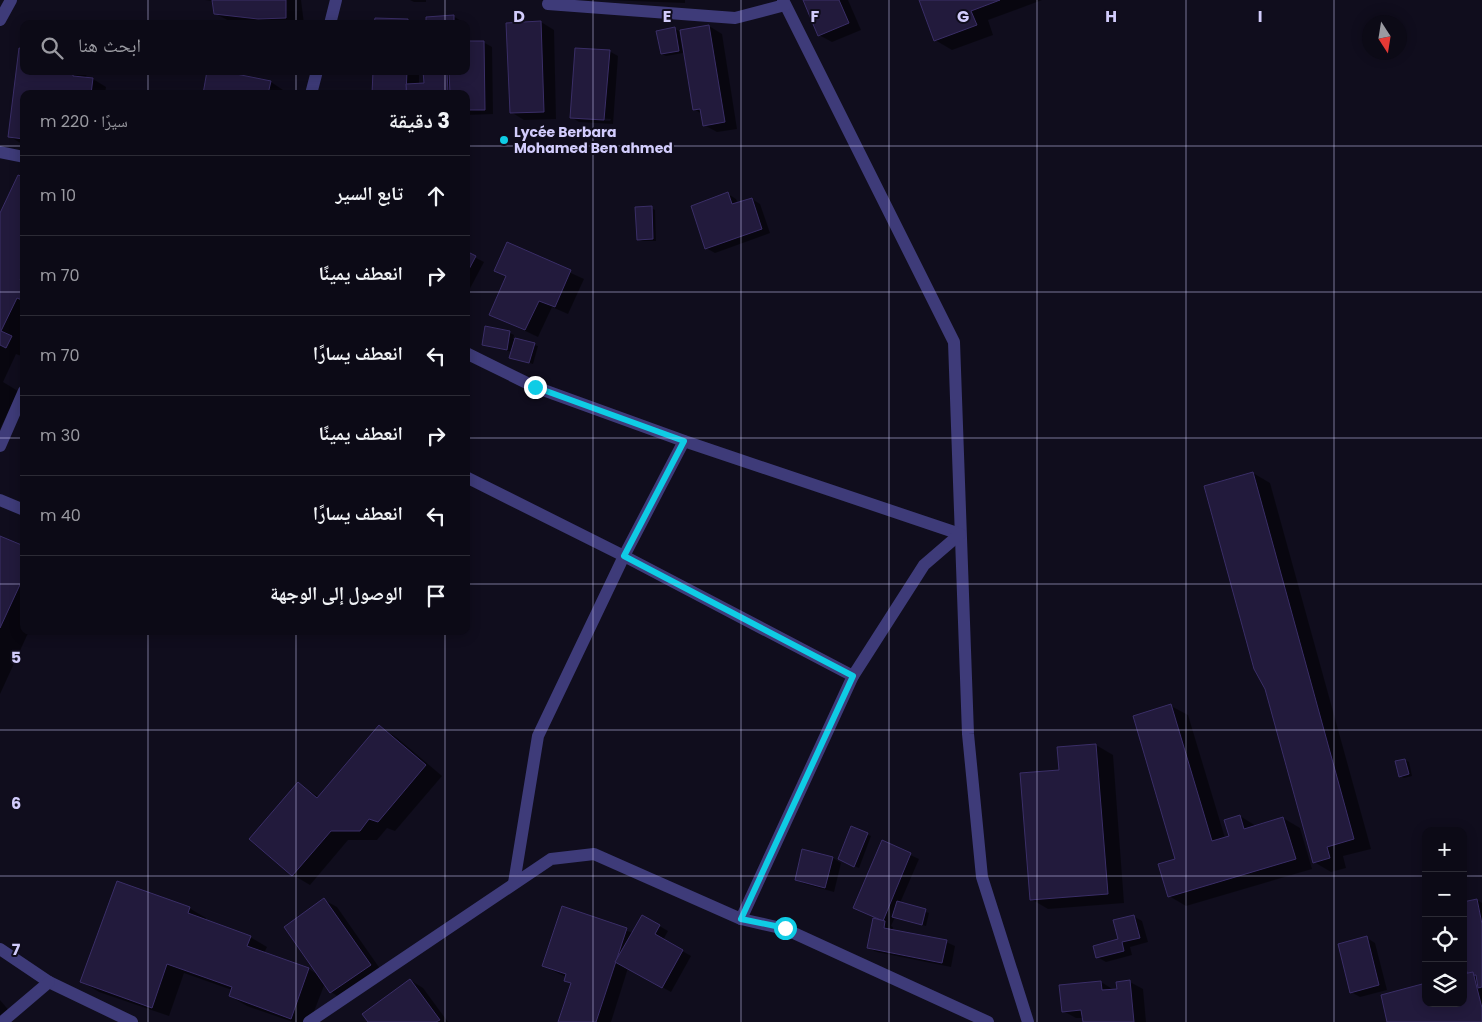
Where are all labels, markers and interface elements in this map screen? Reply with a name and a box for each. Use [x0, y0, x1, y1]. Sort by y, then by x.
text: D [513, 5, 525, 28]
text: E [663, 5, 671, 28]
text: F [811, 5, 820, 28]
text: G [957, 5, 969, 28]
text: H [1105, 5, 1117, 28]
text: I [1258, 5, 1262, 28]
north arrow [1362, 15, 1407, 60]
search box [20, 20, 470, 75]
text: ابحث هنا [78, 32, 141, 59]
icon: search [38, 34, 66, 62]
text: 3 دقيقة [389, 106, 450, 135]
text: سيرًا · 220 m [40, 110, 128, 133]
place label: Lycée Berbara Mohamed Ben ahmed [514, 122, 673, 158]
marker: Lycée Berbara Mohamed Ben ahmed [498, 134, 510, 146]
text: تابع السير [336, 180, 403, 207]
icon: ahead [422, 182, 450, 210]
text: 10 m [40, 184, 76, 207]
text: انعطف يمينًا [318, 260, 403, 287]
icon: right [422, 262, 450, 290]
text: 70 m [40, 264, 80, 287]
text: انعطف يسارًا [313, 340, 403, 367]
icon: left [422, 342, 450, 370]
text: 70 m [40, 344, 80, 367]
route end [524, 376, 547, 399]
text: انعطف يمينًا [318, 420, 403, 447]
icon: right [422, 422, 450, 450]
text: 30 m [40, 424, 80, 447]
text: انعطف يسارًا [313, 500, 403, 527]
icon: left [422, 502, 450, 530]
text: 40 m [40, 504, 81, 527]
text: الوصول إلى الوجهة [270, 580, 403, 607]
icon: arrive [422, 582, 450, 610]
text: 5 [11, 646, 21, 669]
text: 6 [11, 792, 21, 815]
map controls [1422, 827, 1467, 1007]
button: + [1422, 827, 1467, 872]
button: − [1422, 872, 1467, 917]
route start [774, 917, 797, 940]
button: locate [1422, 917, 1467, 962]
text: 7 [12, 938, 21, 961]
button: layers [1422, 962, 1467, 1007]

